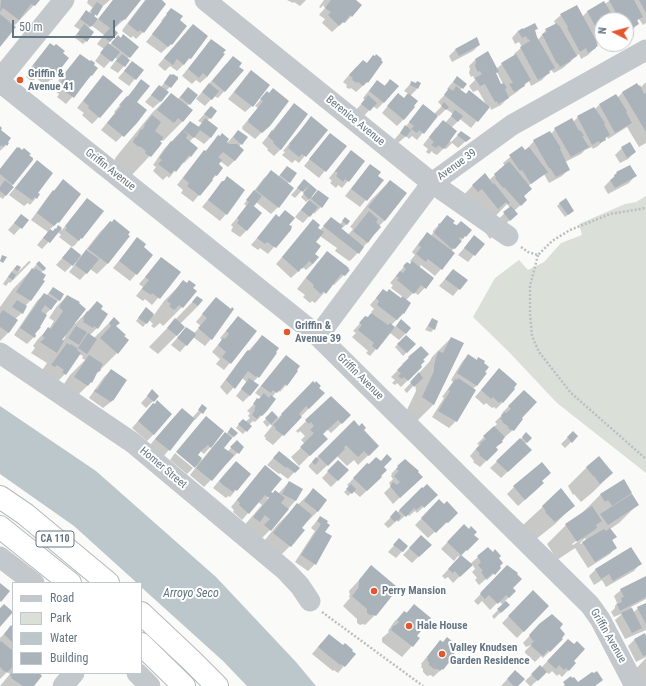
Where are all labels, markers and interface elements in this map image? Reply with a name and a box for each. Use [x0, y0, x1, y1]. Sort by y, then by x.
scale bar [14, 12, 117, 38]
north arrow [594, 12, 634, 52]
text: 50 m [19, 20, 43, 34]
text: N [596, 27, 609, 35]
place label: Griffin & Avenue 41 [28, 67, 74, 93]
marker: Griffin & Avenue 41 [15, 75, 25, 85]
street label: Berenice Avenue [323, 93, 387, 149]
street label: Griffin Avenue [82, 146, 138, 194]
street label: Avenue 39 [435, 146, 479, 184]
place label: Griffin & Avenue 39 [295, 319, 341, 345]
marker: Griffin & Avenue 39 [282, 327, 292, 337]
street label: Griffin Avenue [334, 351, 386, 403]
street label: Homer Street [137, 444, 189, 492]
road number: CA 110 [36, 531, 74, 547]
legend [12, 582, 142, 674]
place label: Perry Mansion [382, 584, 446, 598]
marker: Perry Mansion [369, 586, 379, 596]
water label: Arroyo Seco [163, 587, 219, 601]
text: Road [50, 591, 74, 605]
street label: Griffin Avenue [587, 607, 629, 665]
text: Park [50, 611, 71, 625]
place label: Hale House [417, 619, 467, 633]
marker: Hale House [404, 621, 414, 631]
text: Water [50, 631, 78, 645]
place label: Valley Knudsen Garden Residence [450, 641, 529, 667]
marker: Valley Knudsen Garden Residence [437, 649, 447, 659]
text: Building [50, 651, 88, 665]

